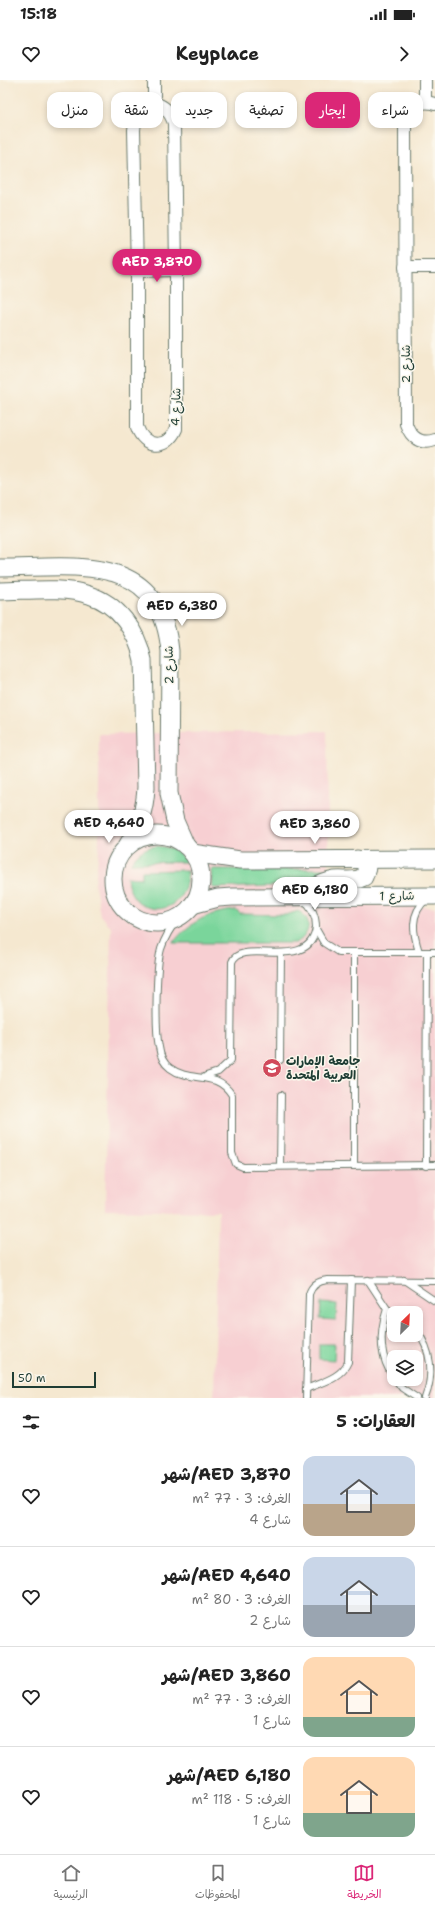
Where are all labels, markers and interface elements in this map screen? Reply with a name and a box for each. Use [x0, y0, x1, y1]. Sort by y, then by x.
text: 15:18 [20, 4, 57, 24]
text: Keyplace [176, 42, 259, 66]
icon: heart [20, 43, 42, 65]
icon: forward [393, 43, 415, 65]
chip: منزل [47, 92, 103, 128]
chip: شقة [111, 92, 163, 128]
chip: جديد [171, 92, 227, 128]
chip: تصفية [235, 92, 297, 128]
chip: إيجار [305, 92, 360, 128]
chip: شراء [368, 92, 423, 128]
pin: AED 3,870 [111, 249, 203, 283]
text: AED 3,870 [121, 253, 193, 270]
street label: شارع 2 [398, 345, 415, 383]
street label: شارع 4 [167, 387, 186, 427]
pin: AED 6,380 [136, 593, 228, 627]
text: AED 6,380 [146, 597, 218, 614]
street label: شارع 2 [161, 646, 178, 684]
pin: AED 4,640 [63, 810, 155, 844]
pin: AED 3,860 [269, 811, 361, 845]
text: AED 4,640 [73, 814, 145, 831]
text: AED 3,860 [279, 815, 351, 832]
pin: AED 6,180 [269, 877, 361, 911]
text: AED 6,180 [281, 881, 349, 898]
street label: شارع 1 [379, 888, 415, 905]
place label: جامعة الإمارات العربية المتحدة [286, 1053, 360, 1083]
school or university icon: جامعة الإمارات العربية المتحدة [261, 1057, 283, 1079]
north arrow [387, 1306, 423, 1342]
map controls [387, 1306, 423, 1386]
button: layers [387, 1350, 423, 1386]
scale bar [12, 1370, 96, 1389]
text: 50 m [18, 1371, 46, 1386]
text: العقارات: 5 [336, 1410, 415, 1432]
icon: filters [20, 1411, 42, 1433]
text: AED 3,870/شهر [162, 1463, 291, 1485]
icon: home [335, 1472, 383, 1520]
icon: heart [20, 1485, 42, 1507]
text: الغرف: 3 · 77 m² [192, 1490, 291, 1507]
text: شارع 4 [249, 1511, 291, 1528]
text: AED 4,640/شهر [162, 1564, 291, 1586]
icon: home [335, 1573, 383, 1621]
icon: heart [20, 1586, 42, 1608]
text: الغرف: 3 · 80 m² [192, 1591, 291, 1608]
text: شارع 2 [249, 1612, 291, 1629]
text: AED 3,860/شهر [162, 1664, 291, 1686]
icon: home [335, 1673, 383, 1721]
icon: heart [20, 1686, 42, 1708]
text: الغرف: 3 · 77 m² [192, 1691, 291, 1708]
text: شارع 1 [253, 1712, 291, 1729]
text: AED 6,180/شهر [168, 1764, 291, 1786]
icon: home [335, 1773, 383, 1821]
icon: heart [20, 1786, 42, 1808]
text: الغرف: 5 · 118 m² [191, 1791, 291, 1808]
text: شارع 1 [253, 1812, 291, 1829]
tab: الرئيسية [54, 1862, 88, 1904]
tab: المحفوظات [195, 1862, 240, 1904]
tab: الخريطة [347, 1862, 382, 1904]

